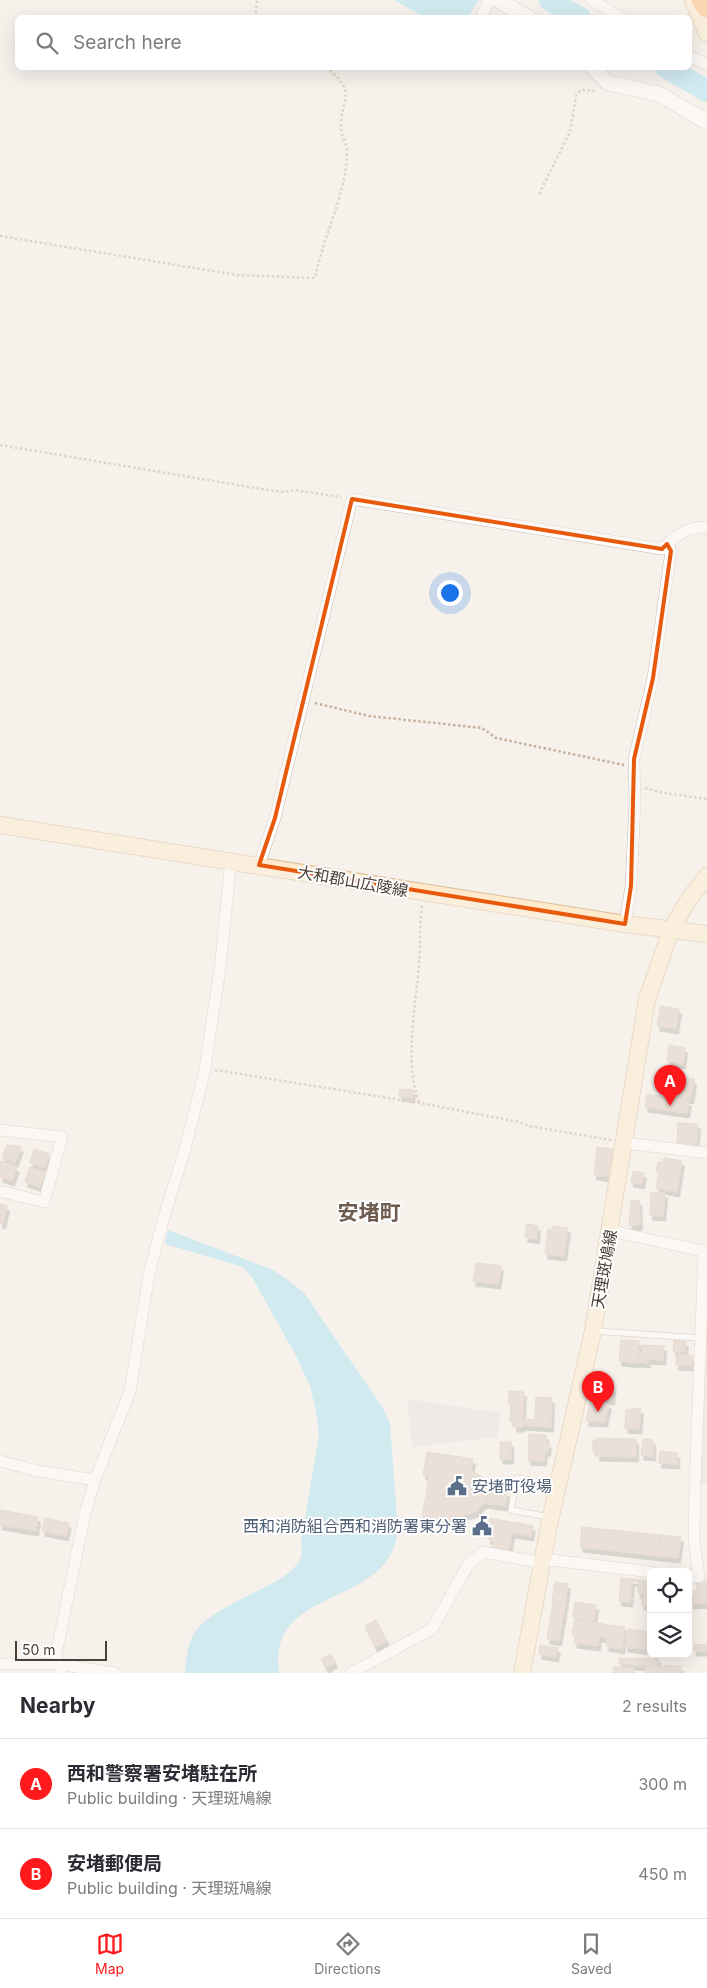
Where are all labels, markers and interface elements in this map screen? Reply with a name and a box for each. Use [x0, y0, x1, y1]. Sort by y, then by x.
search box [15, 15, 692, 70]
icon: search [33, 29, 61, 57]
text: Search here [73, 31, 182, 54]
your location [437, 580, 463, 606]
street label: 大和郡山広陵線 [296, 861, 410, 901]
pin: A [654, 1065, 686, 1106]
district label: 安堵町 [338, 1200, 401, 1225]
street label: 天理斑鳩線 [587, 1228, 621, 1310]
pin: B [582, 1371, 614, 1412]
public building icon: 安堵町役場 [446, 1475, 468, 1497]
place label: 安堵町役場 [472, 1476, 552, 1496]
public building icon: 西和消防組合西和消防署東分署 [471, 1515, 493, 1537]
place label: 西和消防組合西和消防署東分署 [243, 1516, 467, 1536]
map controls [647, 1568, 692, 1658]
button: locate [647, 1568, 692, 1613]
button: layers [647, 1613, 692, 1658]
scale bar [15, 1638, 108, 1661]
text: 50 m [22, 1641, 56, 1658]
text: Nearby [20, 1693, 95, 1718]
text: 2 results [622, 1696, 687, 1716]
text: 西和警察署安堵駐在所 [67, 1762, 257, 1785]
text: A [30, 1774, 42, 1794]
text: 300 m [638, 1774, 687, 1794]
text: Public building · 天理斑鳩線 [67, 1788, 271, 1808]
text: 安堵郵便局 [67, 1852, 162, 1875]
text: B [31, 1864, 41, 1884]
text: 450 m [638, 1864, 687, 1884]
text: Public building · 天理斑鳩線 [67, 1878, 271, 1898]
tab: Map [95, 1930, 124, 1977]
tab: Directions [314, 1930, 381, 1977]
tab: Saved [571, 1930, 612, 1977]

